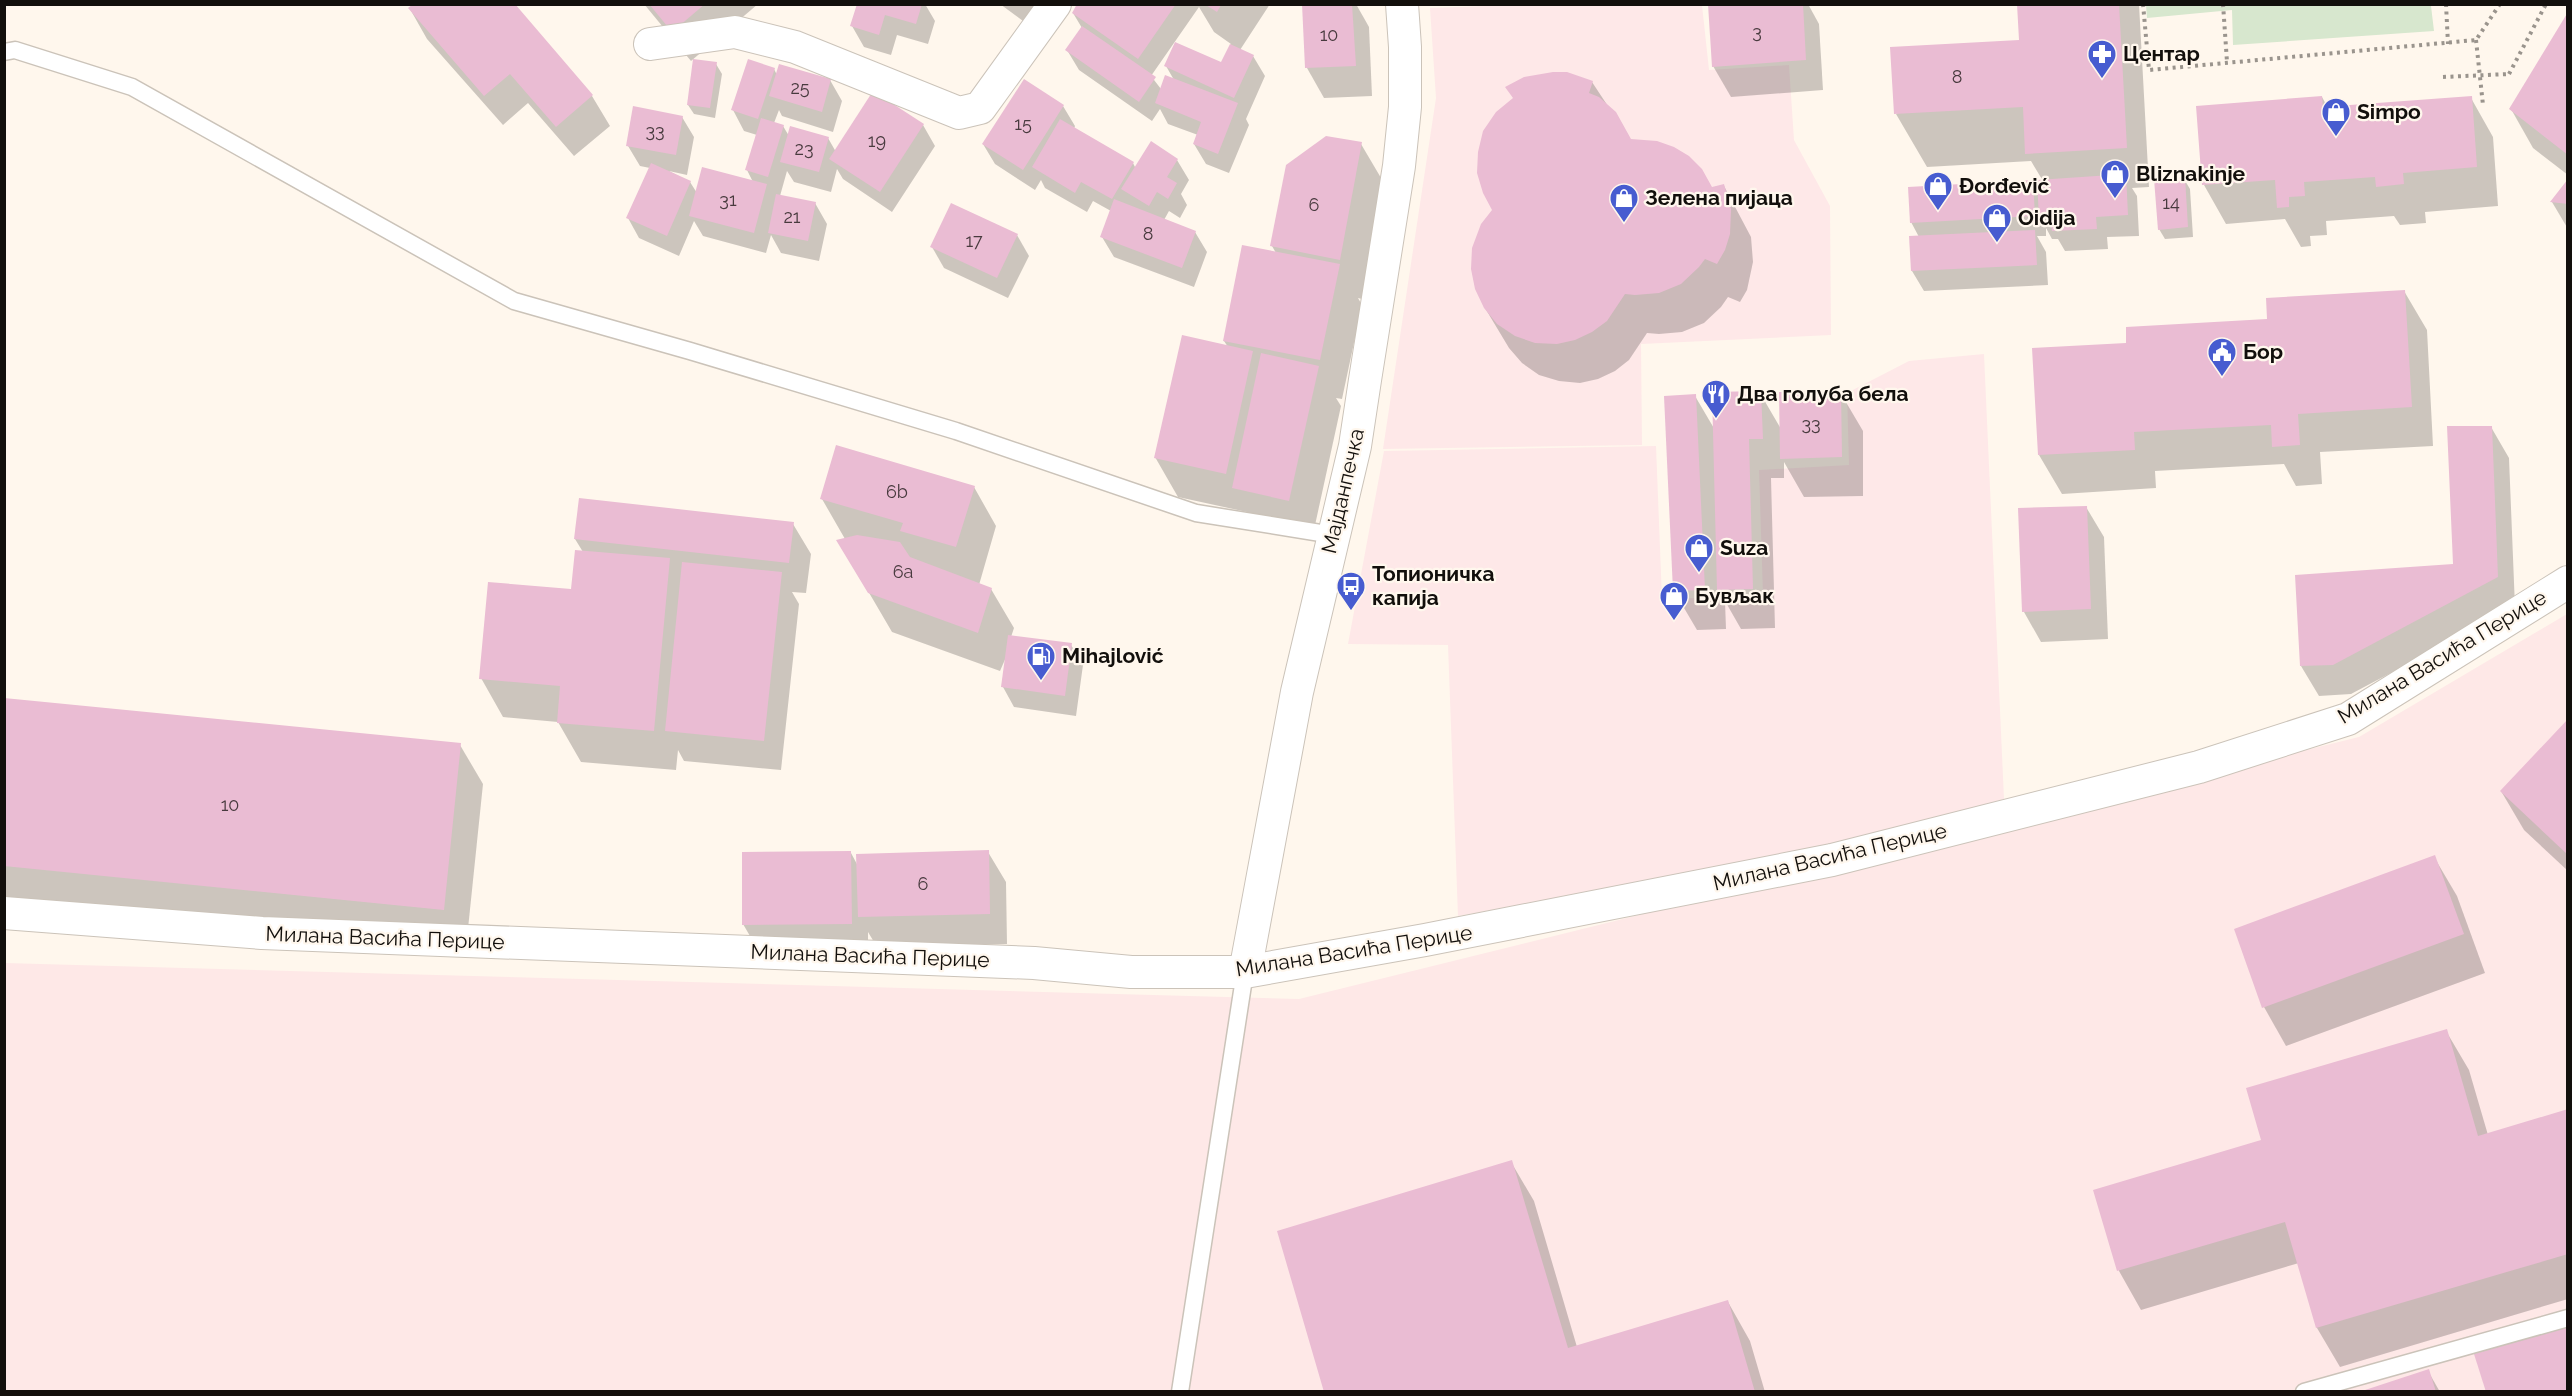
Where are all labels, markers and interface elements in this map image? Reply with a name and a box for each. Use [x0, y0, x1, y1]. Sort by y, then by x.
house number: 3 [1752, 21, 1762, 42]
house number: 10 [1320, 24, 1338, 45]
pharmacy icon: Центар [2086, 38, 2118, 80]
place label: Центар [2123, 41, 2200, 66]
house number: 8 [1952, 66, 1962, 87]
house number: 25 [790, 77, 810, 98]
shop icon: Simpo [2320, 96, 2352, 138]
place label: Simpo [2357, 99, 2421, 124]
house number: 15 [1014, 113, 1032, 134]
house number: 33 [645, 120, 665, 141]
house number: 19 [868, 130, 886, 151]
house number: 23 [795, 138, 814, 159]
shop icon: Bliznakinje [2099, 158, 2131, 200]
place label: Bliznakinje [2136, 161, 2246, 186]
shop icon: Đorđević [1922, 170, 1954, 212]
place label: Đorđević [1959, 173, 2050, 198]
shop icon: Зелена пијаца [1608, 182, 1640, 224]
place label: Зелена пијаца [1645, 185, 1793, 210]
house number: 31 [719, 189, 737, 210]
house number: 14 [2162, 192, 2180, 213]
house number: 6 [1309, 194, 1320, 215]
shop icon: Oidija [1981, 202, 2013, 244]
place label: Oidija [2018, 205, 2076, 230]
house number: 21 [783, 206, 801, 227]
house number: 8 [1143, 223, 1153, 244]
house number: 17 [965, 230, 983, 251]
public building icon: Бор [2206, 336, 2238, 378]
place label: Бор [2243, 339, 2283, 364]
restaurant icon: Два голуба бела [1700, 378, 1732, 420]
place label: Два голуба бела [1737, 381, 1908, 406]
house number: 33 [1801, 413, 1821, 434]
street label: Мајданпечка [1316, 426, 1369, 556]
house number: 6b [886, 481, 908, 502]
shop icon: Suza [1683, 532, 1715, 574]
place label: Suza [1720, 535, 1768, 560]
house number: 6a [893, 561, 913, 582]
place label: Топионичка капија [1372, 561, 1495, 610]
bus stop icon: Топионичка капија [1335, 570, 1367, 612]
shop icon: Бувљак [1658, 580, 1690, 622]
place label: Бувљак [1695, 583, 1774, 608]
street label: Милана Васића Перице [2333, 584, 2551, 729]
fuel station icon: Mihajlović [1025, 640, 1057, 682]
place label: Mihajlović [1062, 643, 1164, 668]
house number: 10 [221, 794, 239, 815]
street label: Милана Васића Перице [1711, 817, 1949, 896]
house number: 6 [918, 873, 929, 894]
street label: Милана Васића Перице [1234, 919, 1474, 982]
street label: Милана Васића Перице [265, 921, 505, 954]
street label: Милана Васића Перице [750, 939, 990, 972]

